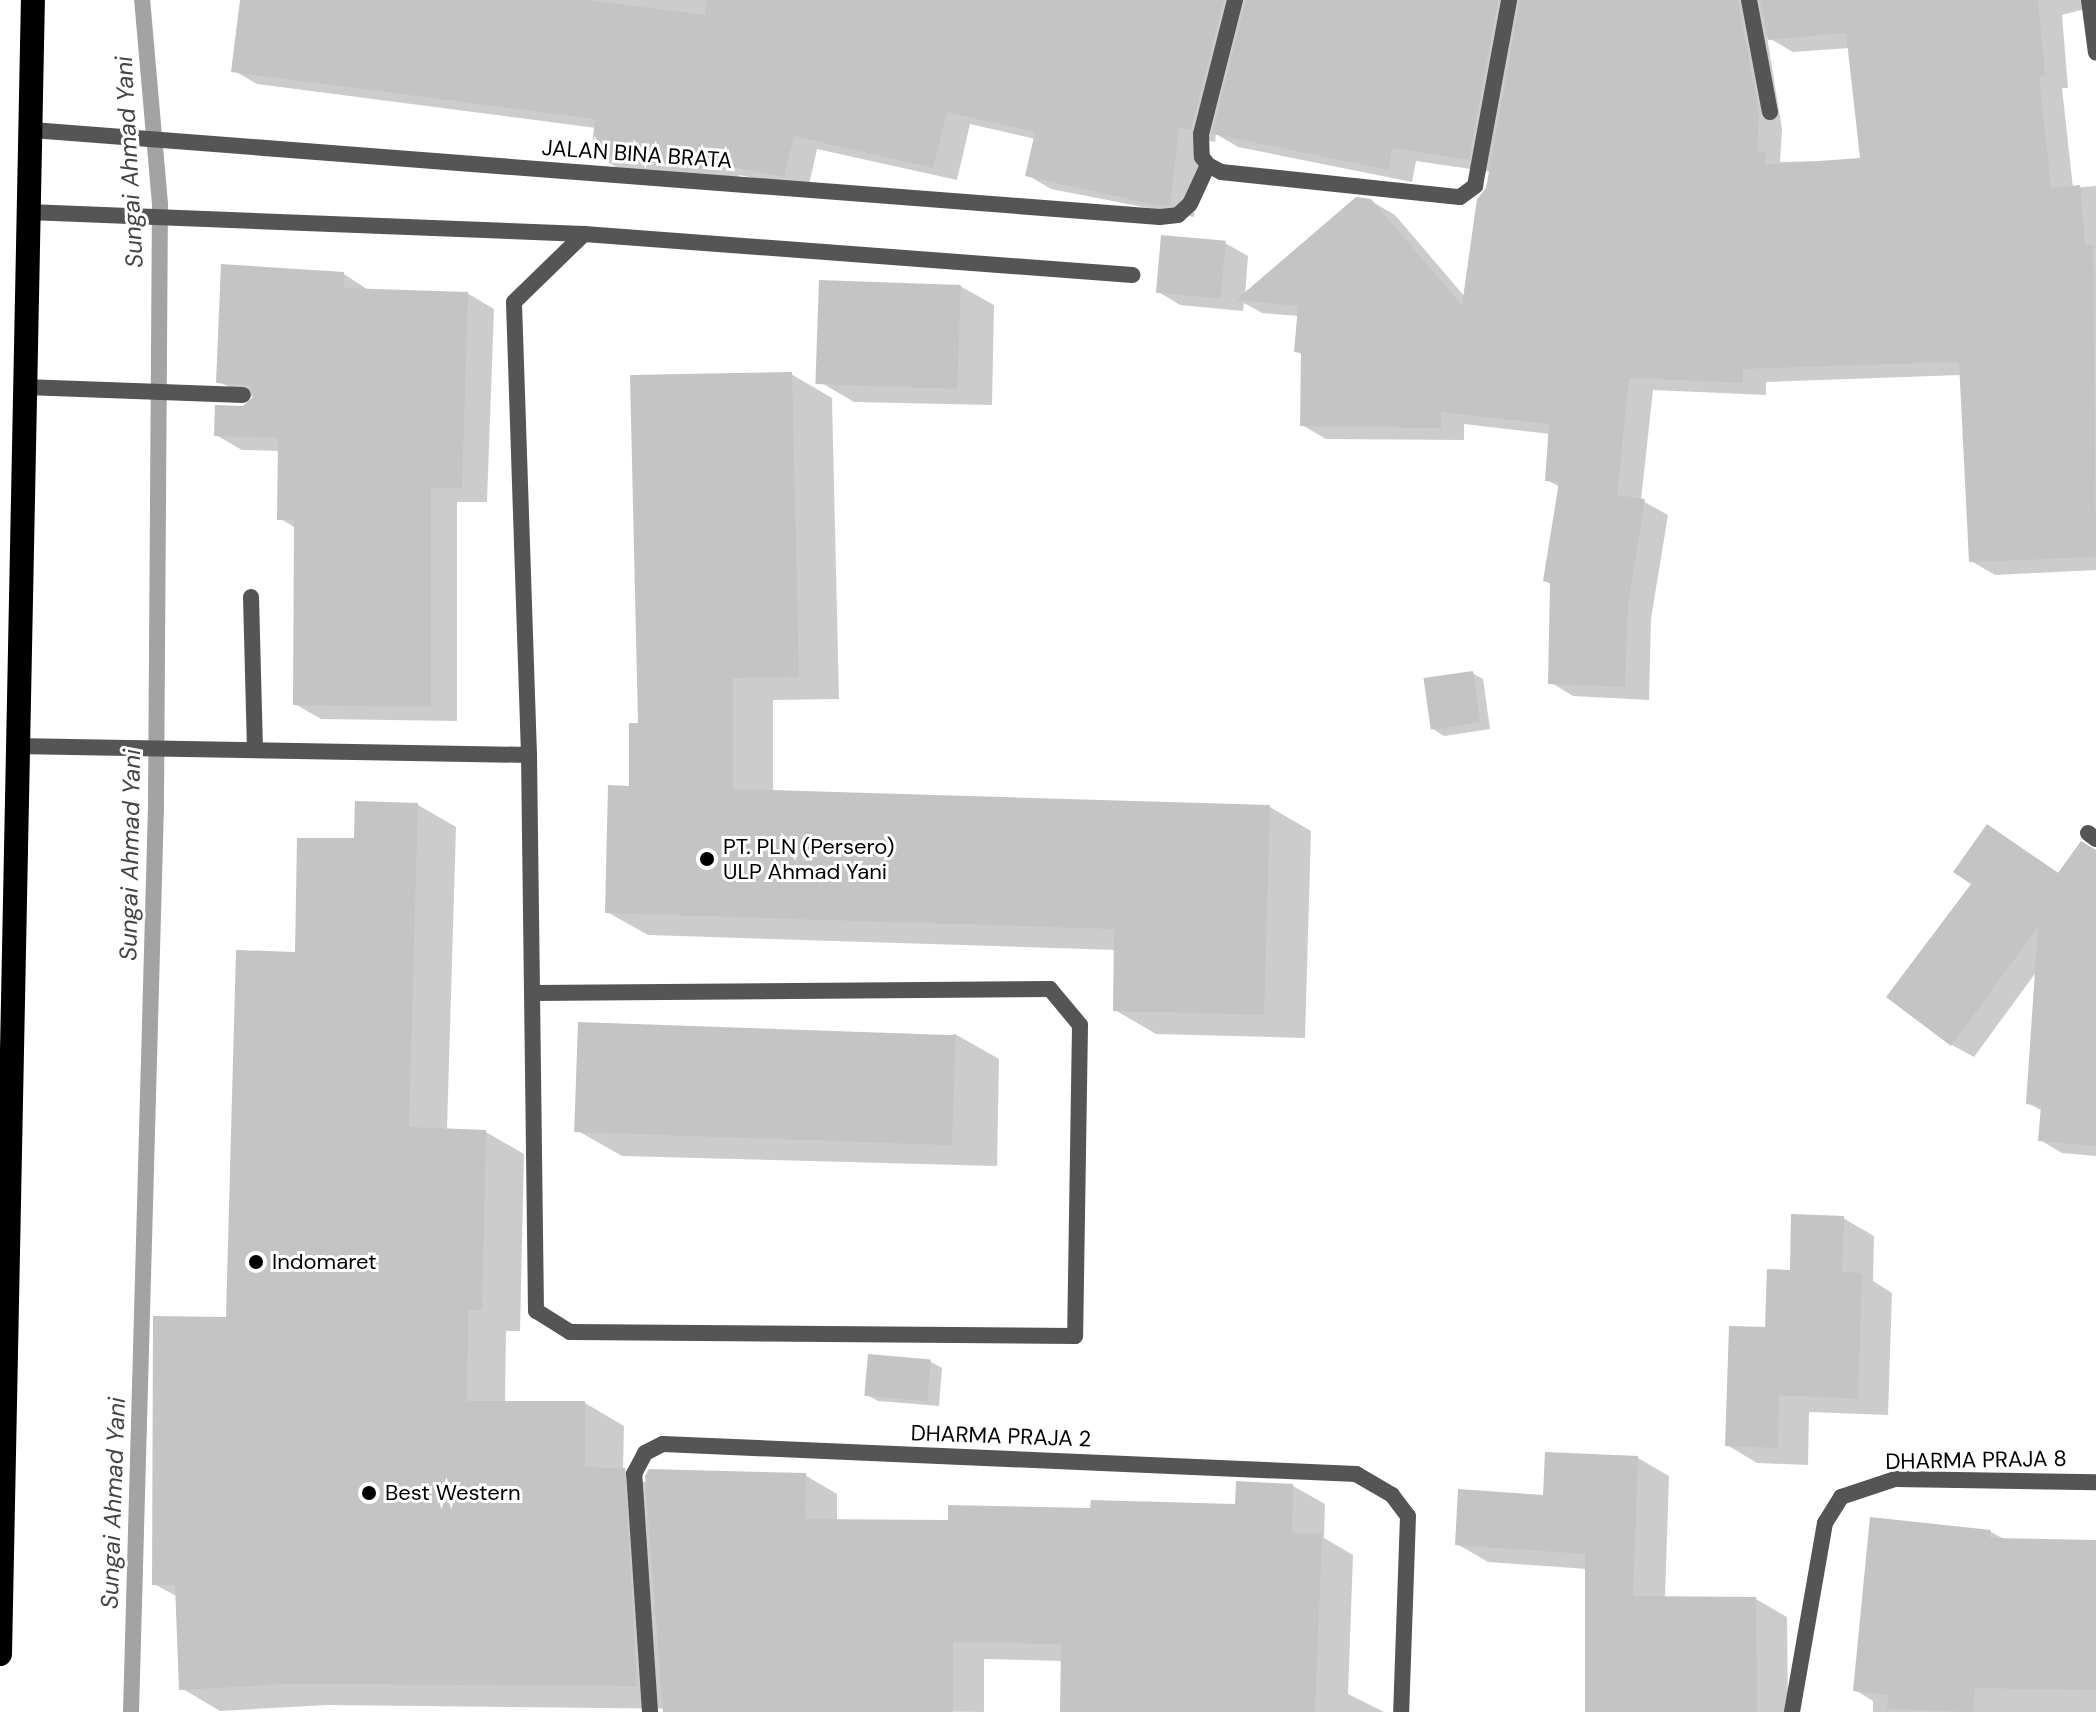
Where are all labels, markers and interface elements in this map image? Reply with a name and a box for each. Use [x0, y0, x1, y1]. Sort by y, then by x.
water label: Sungai Ahmad Yani [109, 55, 149, 269]
street label: JALAN BINA BRATA [541, 134, 733, 174]
water label: Sungai Ahmad Yani [114, 749, 146, 961]
place label: PT. PLN (Persero) ULP Ahmad Yani [723, 833, 895, 884]
marker: PT. PLN (Persero) ULP Ahmad Yani [698, 850, 716, 868]
place label: Indomaret [272, 1249, 377, 1275]
marker: Indomaret [247, 1253, 265, 1271]
water label: Sungai Ahmad Yani [95, 1397, 131, 1609]
street label: DHARMA PRAJA 2 [910, 1420, 1092, 1452]
street label: DHARMA PRAJA 8 [1885, 1445, 2067, 1475]
place label: Best Western [385, 1480, 521, 1506]
marker: Best Western [360, 1484, 378, 1502]

